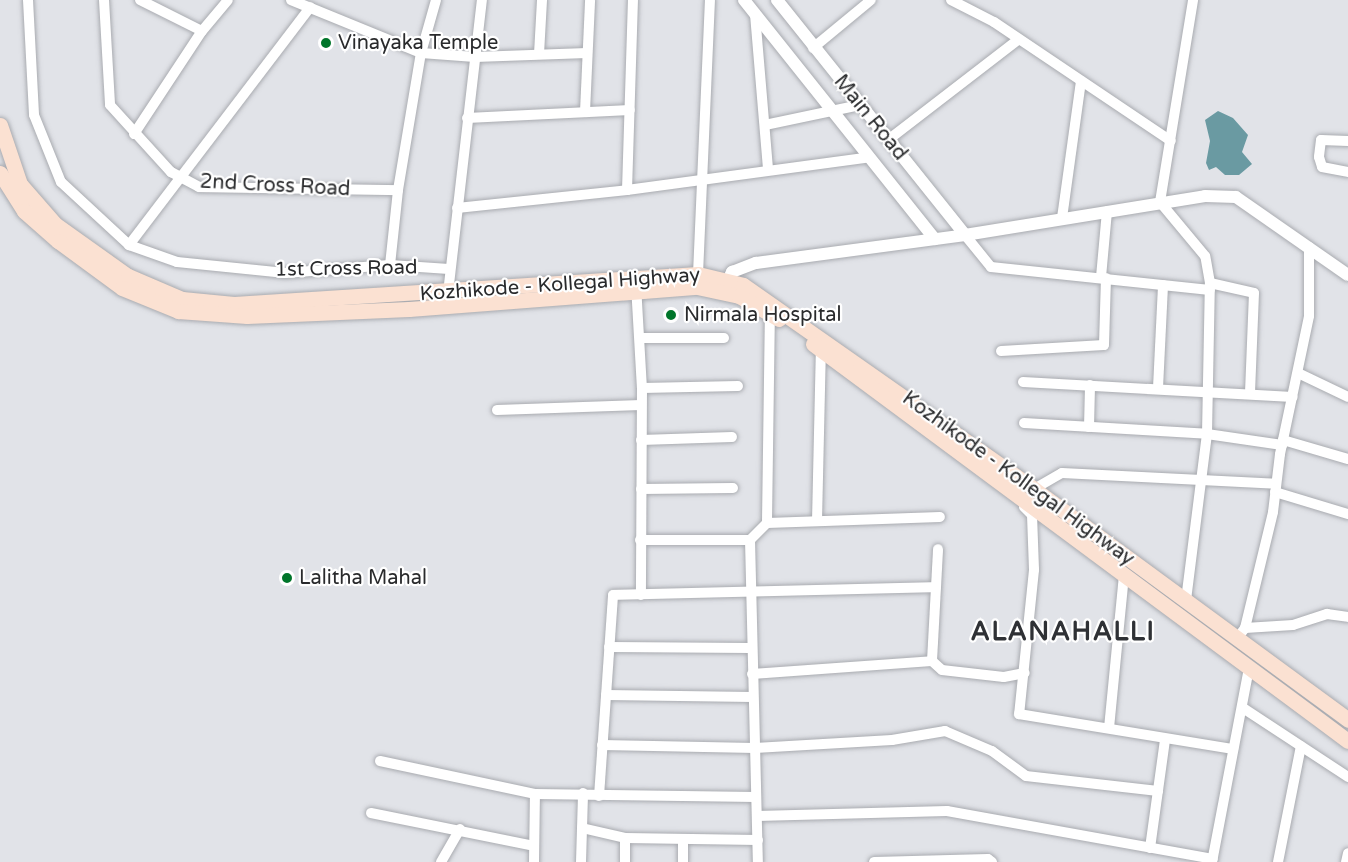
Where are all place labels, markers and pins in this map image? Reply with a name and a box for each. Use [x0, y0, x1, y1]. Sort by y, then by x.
place label: Vinayaka Temple [338, 31, 498, 55]
marker: Vinayaka Temple [319, 36, 333, 50]
place label: Nirmala Hospital [684, 303, 842, 327]
marker: Nirmala Hospital [662, 306, 680, 324]
place label: Lalitha Mahal [299, 566, 427, 590]
marker: Lalitha Mahal [280, 571, 294, 585]

